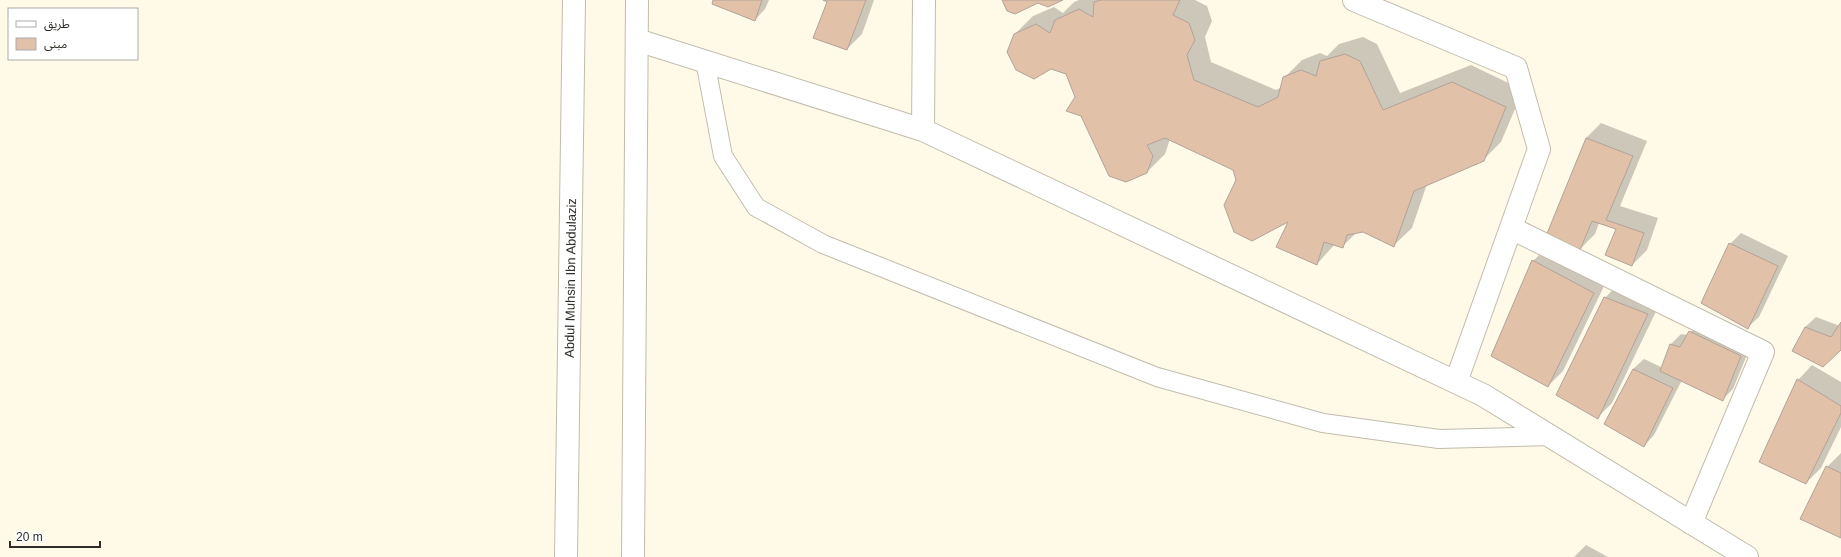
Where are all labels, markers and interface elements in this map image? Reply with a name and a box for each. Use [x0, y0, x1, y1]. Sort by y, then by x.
legend [8, 8, 138, 60]
text: طريق [44, 17, 70, 32]
text: مبنى [44, 37, 67, 51]
street label: Abdul Muhsin Ibn Abdulaziz [562, 198, 579, 358]
scale bar [10, 523, 100, 549]
text: 20 m [16, 530, 43, 544]

